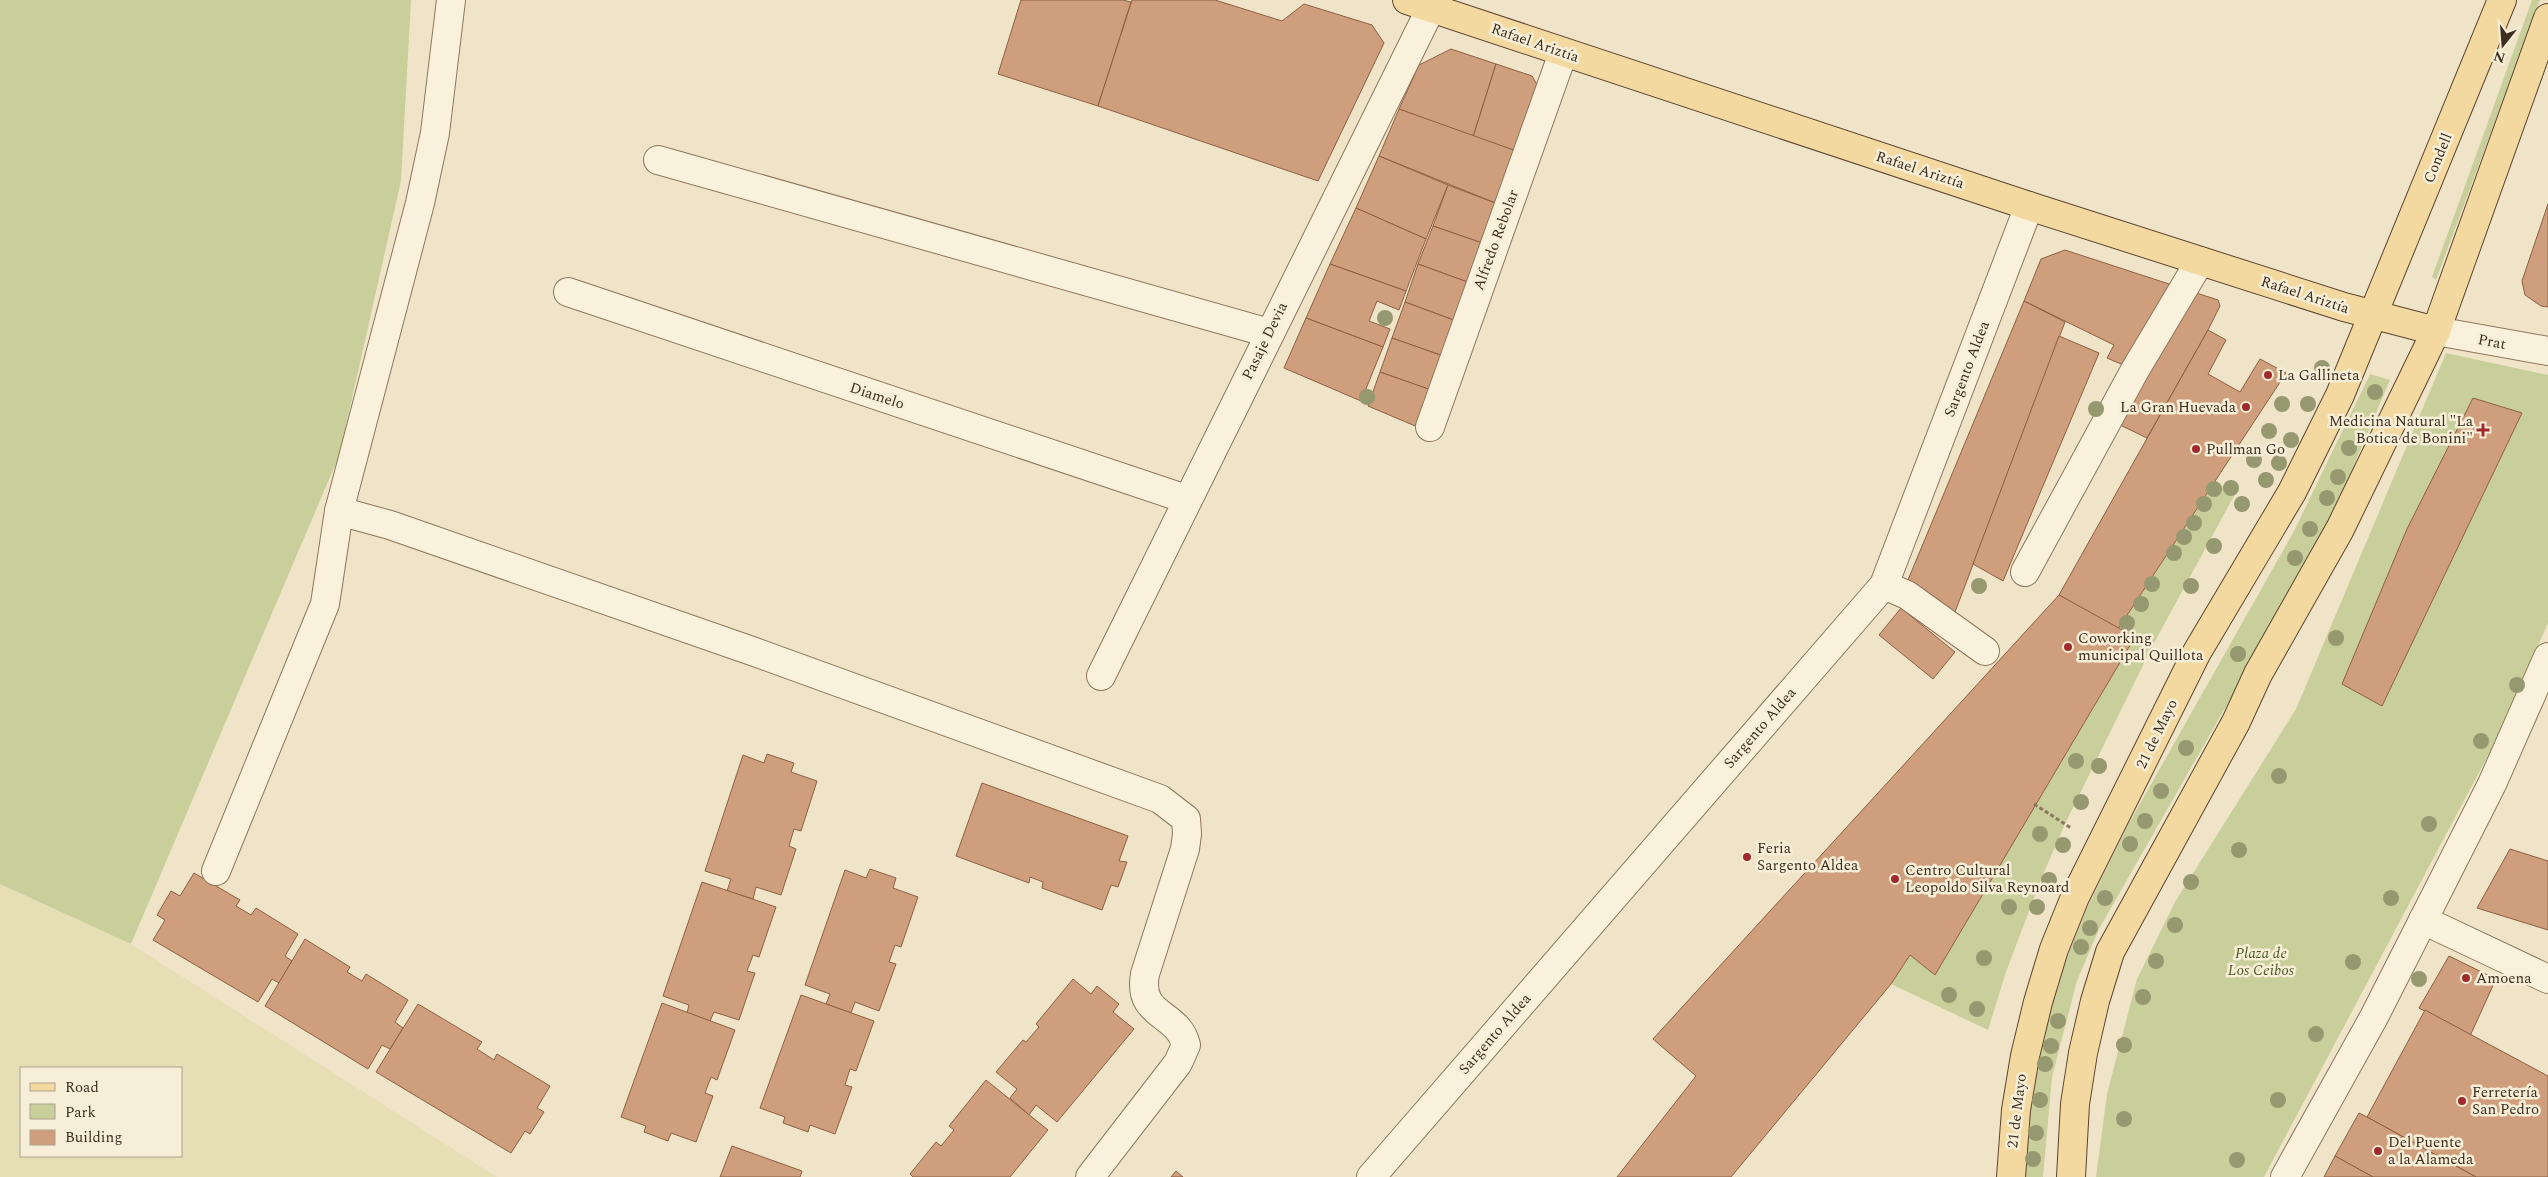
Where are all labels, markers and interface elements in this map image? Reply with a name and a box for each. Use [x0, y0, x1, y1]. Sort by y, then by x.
street label: Rafael Ariztía [1488, 17, 1583, 69]
north arrow [2478, 20, 2528, 70]
text: N [2491, 45, 2508, 69]
street label: Condell [2418, 129, 2458, 187]
street label: Rafael Ariztía [1873, 145, 1968, 195]
street label: Alfredo Rebolar [1467, 186, 1525, 294]
street label: Rafael Ariztía [2258, 270, 2353, 320]
street label: Pasaje Devia [1236, 298, 1294, 384]
street label: Sargento Aldea [1938, 317, 1996, 420]
street label: Prat [2476, 328, 2508, 356]
place label: La Gallineta [2278, 364, 2360, 387]
marker: La Gallineta [2262, 369, 2274, 381]
street label: Diamelo [847, 376, 907, 416]
place label: La Gran Huevada [2120, 396, 2237, 419]
marker: La Gran Huevada [2240, 401, 2252, 413]
place label: Medicina Natural "La Botica de Bonini" [2329, 410, 2474, 450]
marker: Medicina Natural "La Botica de Bonini" [2477, 424, 2489, 436]
place label: Pullman Go [2206, 438, 2285, 461]
marker: Pullman Go [2190, 443, 2202, 455]
place label: Coworking municipal Quillota [2078, 627, 2204, 667]
marker: Coworking municipal Quillota [2062, 641, 2074, 653]
street label: Sargento Aldea [1718, 682, 1802, 774]
street label: 21 de Mayo [2130, 695, 2184, 773]
place label: Feria Sargento Aldea [1757, 837, 1859, 877]
marker: Feria Sargento Aldea [1741, 851, 1753, 863]
place label: Centro Cultural Leopoldo Silva Reynoard [1905, 859, 2069, 899]
marker: Centro Cultural Leopoldo Silva Reynoard [1889, 873, 1901, 885]
park label: Plaza de Los Ceibos [2228, 942, 2295, 982]
place label: Amoena [2476, 967, 2532, 990]
marker: Amoena [2460, 972, 2472, 984]
street label: Sargento Aldea [1453, 988, 1537, 1080]
legend [20, 1067, 182, 1157]
street label: 21 de Mayo [2001, 1072, 2033, 1150]
text: Road [65, 1076, 99, 1099]
place label: Ferretería San Pedro [2472, 1081, 2539, 1121]
marker: Ferretería San Pedro [2456, 1095, 2468, 1107]
text: Park [65, 1101, 96, 1124]
text: Building [65, 1126, 122, 1149]
place label: Del Puente a la Alameda [2388, 1131, 2474, 1171]
marker: Del Puente a la Alameda [2372, 1145, 2384, 1157]

